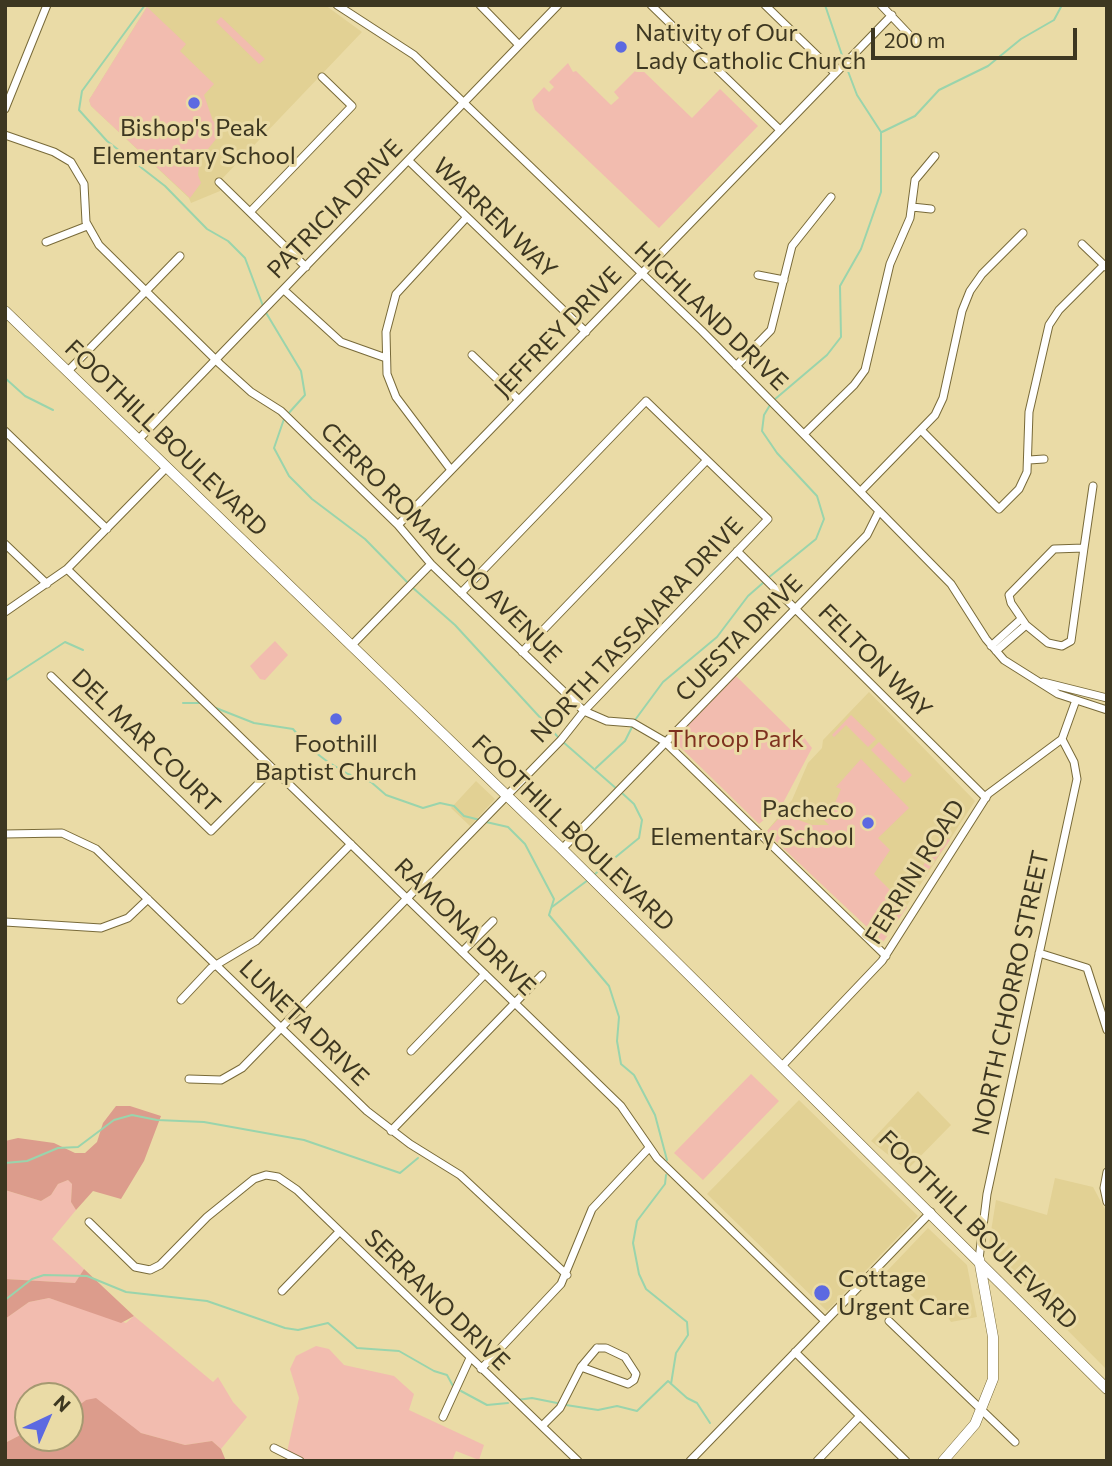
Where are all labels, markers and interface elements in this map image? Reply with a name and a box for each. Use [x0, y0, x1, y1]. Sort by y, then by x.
scale bar [874, 14, 1080, 58]
place label: Nativity of Our Lady Catholic Church [635, 19, 866, 75]
text: 200 m [884, 27, 945, 52]
marker: Nativity of Our Lady Catholic Church [613, 39, 629, 55]
marker: Bishop's Peak Elementary School [186, 95, 202, 111]
place label: Bishop's Peak Elementary School [92, 114, 296, 170]
street label: PATRICIA DRIVE [261, 134, 409, 284]
street label: WARREN WAY [427, 152, 563, 284]
street label: HIGHLAND DRIVE [628, 235, 794, 397]
street label: JEFFREY DRIVE [488, 261, 628, 403]
street label: FOOTHILL BOULEVARD [59, 334, 273, 542]
street label: CERRO ROMAULDO AVENUE [315, 417, 567, 669]
street label: NORTH TASSAJARA DRIVE [525, 511, 749, 749]
street label: CUESTA DRIVE [670, 569, 808, 707]
street label: FELTON WAY [812, 598, 938, 724]
street label: DEL MAR COURT [66, 663, 226, 819]
marker: Foothill Baptist Church [328, 711, 344, 727]
park label: Throop Park [668, 725, 804, 753]
street label: FOOTHILL BOULEVARD [466, 729, 680, 937]
place label: Foothill Baptist Church [255, 730, 417, 786]
street label: FERRINI ROAD [859, 794, 971, 950]
place label: Pacheco Elementary School [650, 795, 854, 851]
marker: Pacheco Elementary School [860, 815, 876, 831]
street label: NORTH CHORRO STREET [967, 848, 1055, 1138]
street label: RAMONA DRIVE [388, 852, 542, 1002]
street label: LUNETA DRIVE [233, 954, 375, 1092]
street label: FOOTHILL BOULEVARD [872, 1124, 1084, 1336]
street label: SERRANO DRIVE [358, 1223, 516, 1377]
place label: Cottage Urgent Care [838, 1265, 970, 1321]
marker: Cottage Urgent Care [812, 1283, 832, 1303]
north arrow [14, 1382, 84, 1452]
text: N [49, 1390, 76, 1416]

